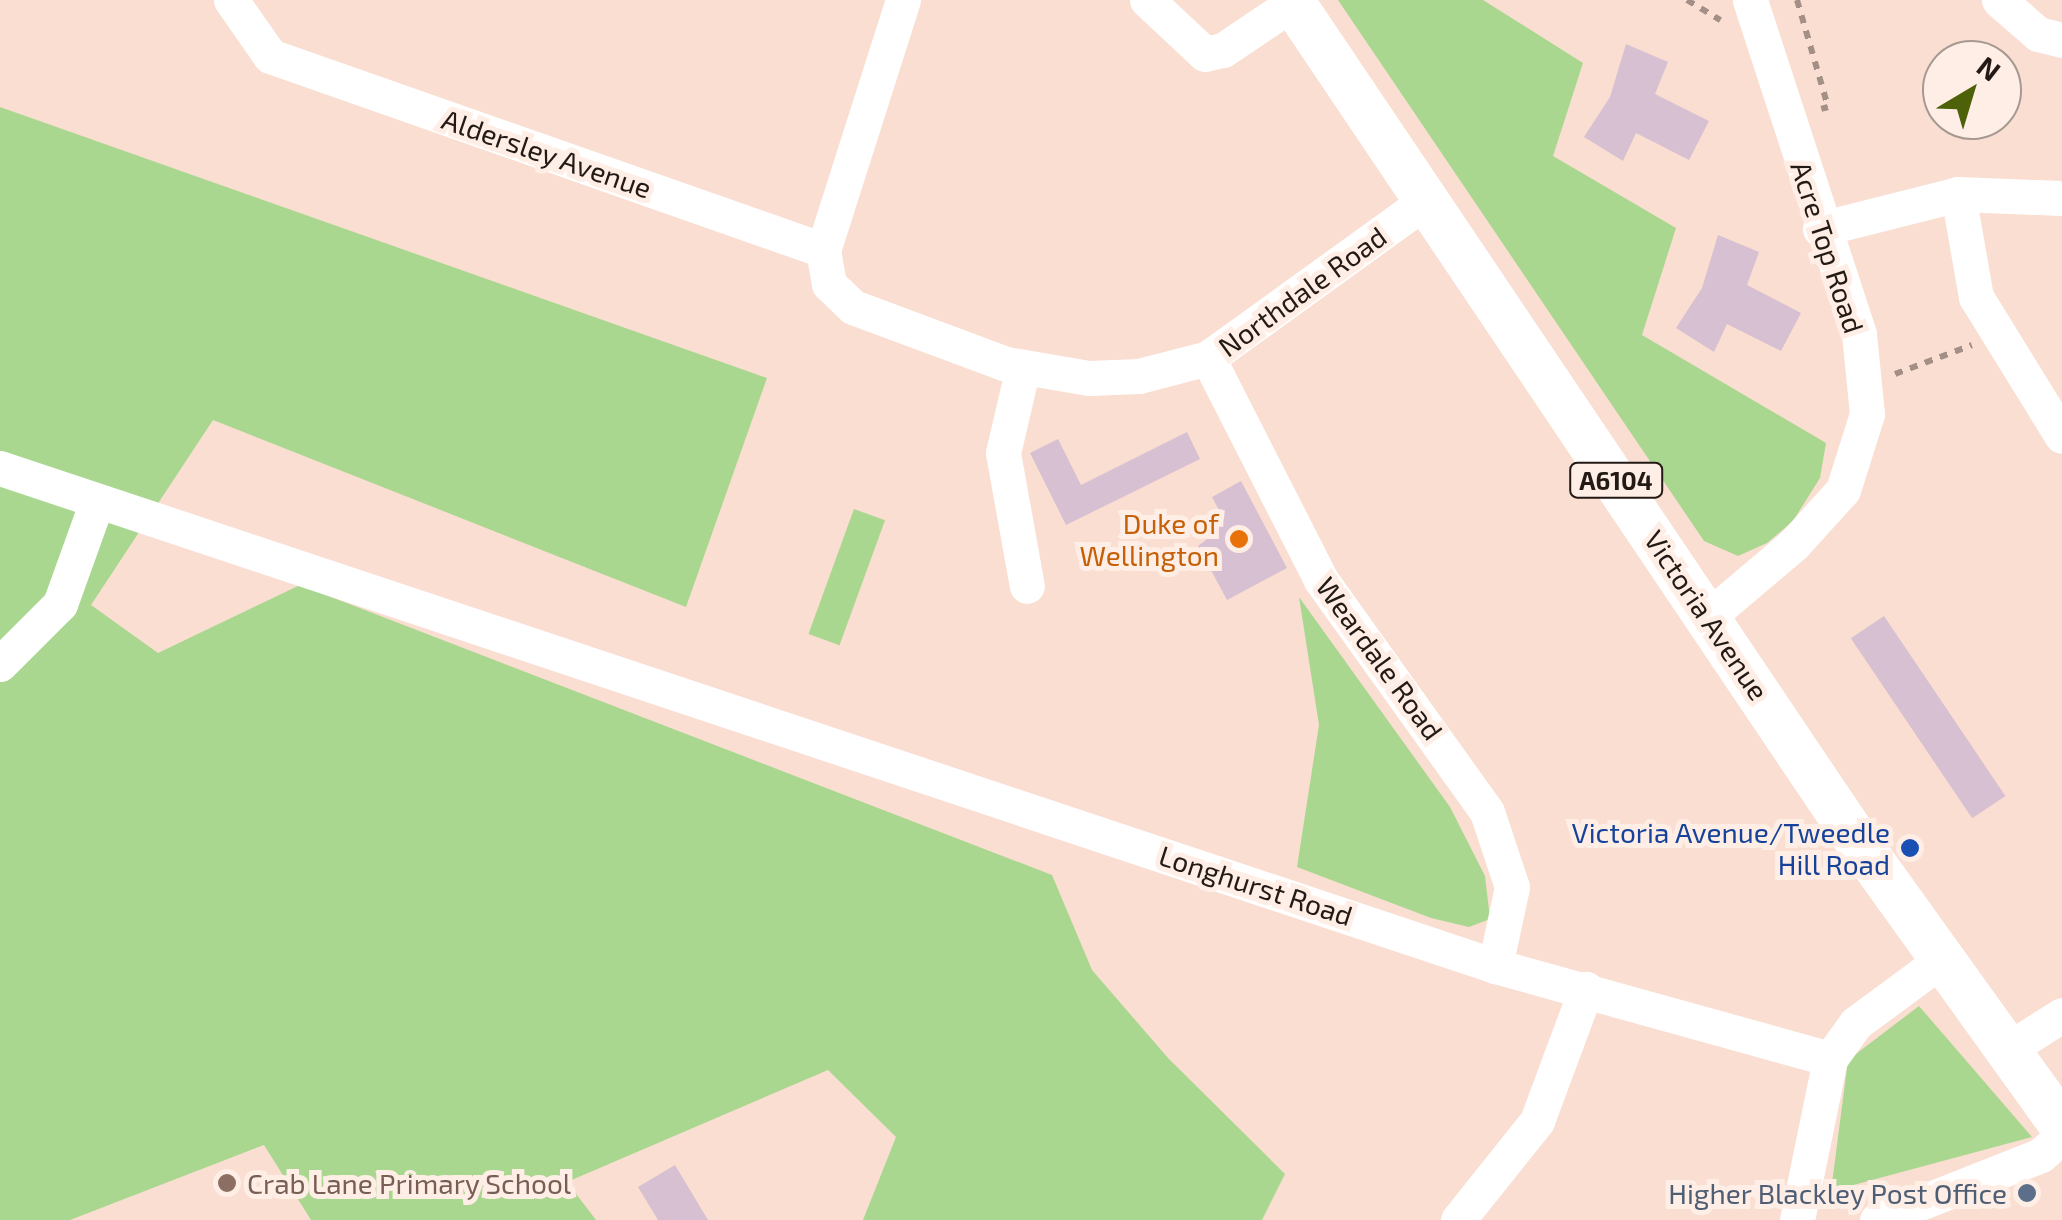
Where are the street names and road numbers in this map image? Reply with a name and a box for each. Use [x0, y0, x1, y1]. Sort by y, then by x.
street label: Aldersley Avenue [437, 101, 657, 205]
street label: Acre Top Road [1784, 157, 1872, 337]
street label: Northdale Road [1212, 219, 1392, 363]
road number: A6104 [1568, 460, 1664, 500]
street label: Victoria Avenue [1638, 524, 1776, 706]
street label: Weardale Road [1310, 570, 1450, 746]
street label: Longhurst Road [1155, 838, 1357, 932]

